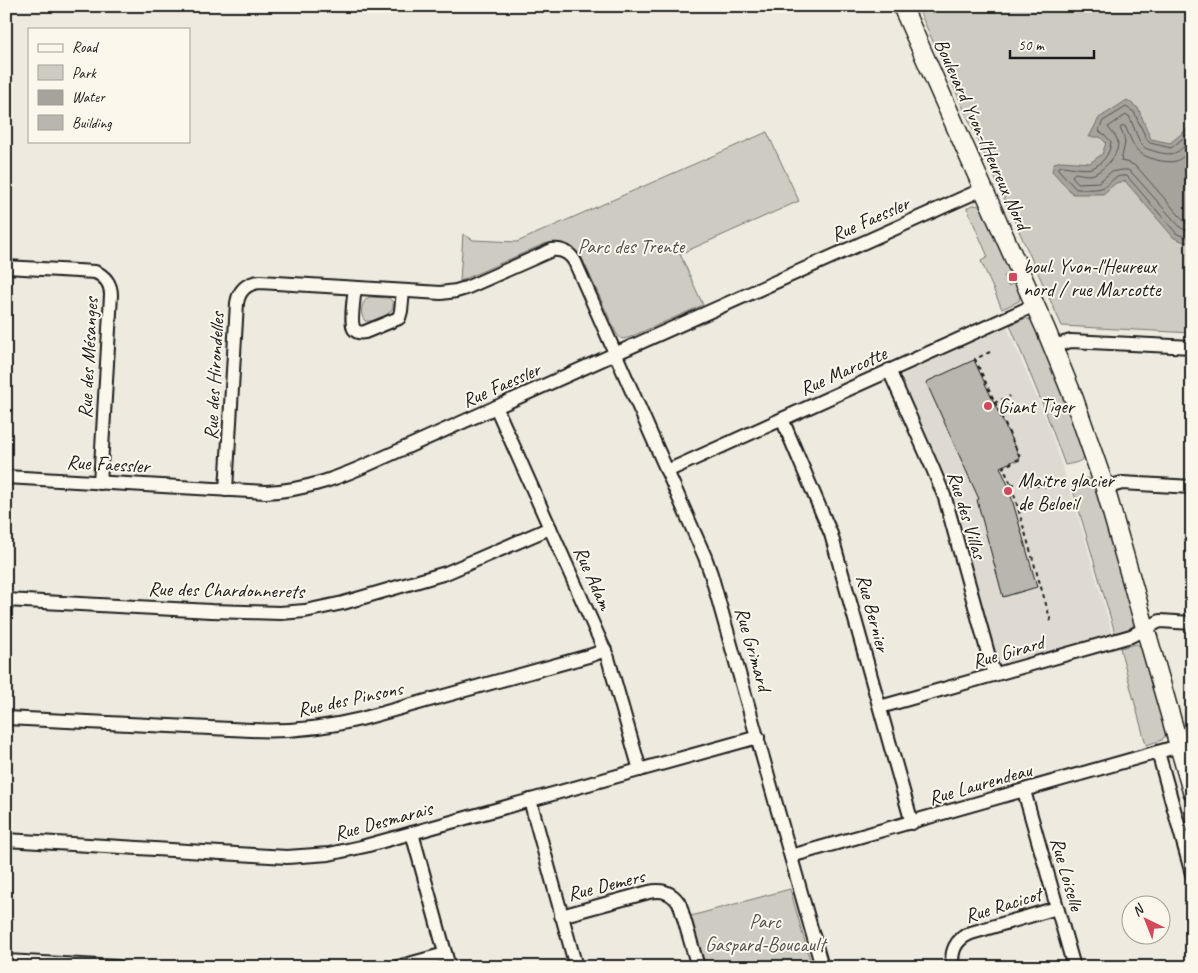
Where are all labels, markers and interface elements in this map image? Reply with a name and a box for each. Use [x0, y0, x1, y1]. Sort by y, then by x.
legend [28, 28, 190, 142]
scale bar [1010, 28, 1094, 60]
street label: Boulevard Yvon-l'Heureux Nord [929, 35, 1037, 236]
text: 50 m [1018, 36, 1045, 55]
text: Road [72, 38, 99, 57]
text: Park [72, 64, 97, 83]
text: Water [72, 88, 106, 107]
text: Building [72, 114, 112, 133]
street label: Rue Faessler [827, 190, 915, 247]
park label: Parc des Trente [578, 234, 686, 259]
place label: boul. Yvon-l'Heureux nord / rue Marcotte [1023, 254, 1162, 302]
marker: boul. Yvon-l'Heureux nord / rue Marcotte [1007, 271, 1019, 283]
street label: Rue des Mésanges [72, 295, 104, 419]
street label: Rue des Hirondelles [198, 309, 230, 440]
street label: Rue Marcotte [796, 340, 892, 401]
street label: Rue Faessler [458, 356, 546, 413]
place label: Giant Tiger [998, 394, 1076, 419]
marker: Giant Tiger [982, 400, 994, 412]
street label: Rue Faessler [66, 449, 152, 479]
street label: Rue des Villas [942, 468, 993, 564]
place label: Maitre glacier de Beloeil [1018, 468, 1116, 516]
marker: Maitre glacier de Beloeil [1002, 485, 1014, 497]
street label: Rue Adam [568, 542, 619, 615]
street label: Rue Bernier [851, 571, 896, 656]
street label: Rue des Chardonnerets [148, 576, 306, 604]
street label: Rue Grimard [729, 604, 778, 697]
street label: Rue Girard [969, 629, 1050, 674]
street label: Rue des Pinsons [295, 675, 407, 722]
street label: Rue Laurendeau [926, 757, 1036, 811]
street label: Rue Desmarais [331, 795, 437, 846]
street label: Rue Loiselle [1045, 835, 1090, 915]
street label: Rue Demers [565, 863, 649, 907]
street label: Rue Racicot [962, 881, 1047, 928]
north arrow [1120, 896, 1170, 946]
text: N [1129, 900, 1148, 920]
park label: Parc Gaspard-Boucault [705, 909, 828, 957]

